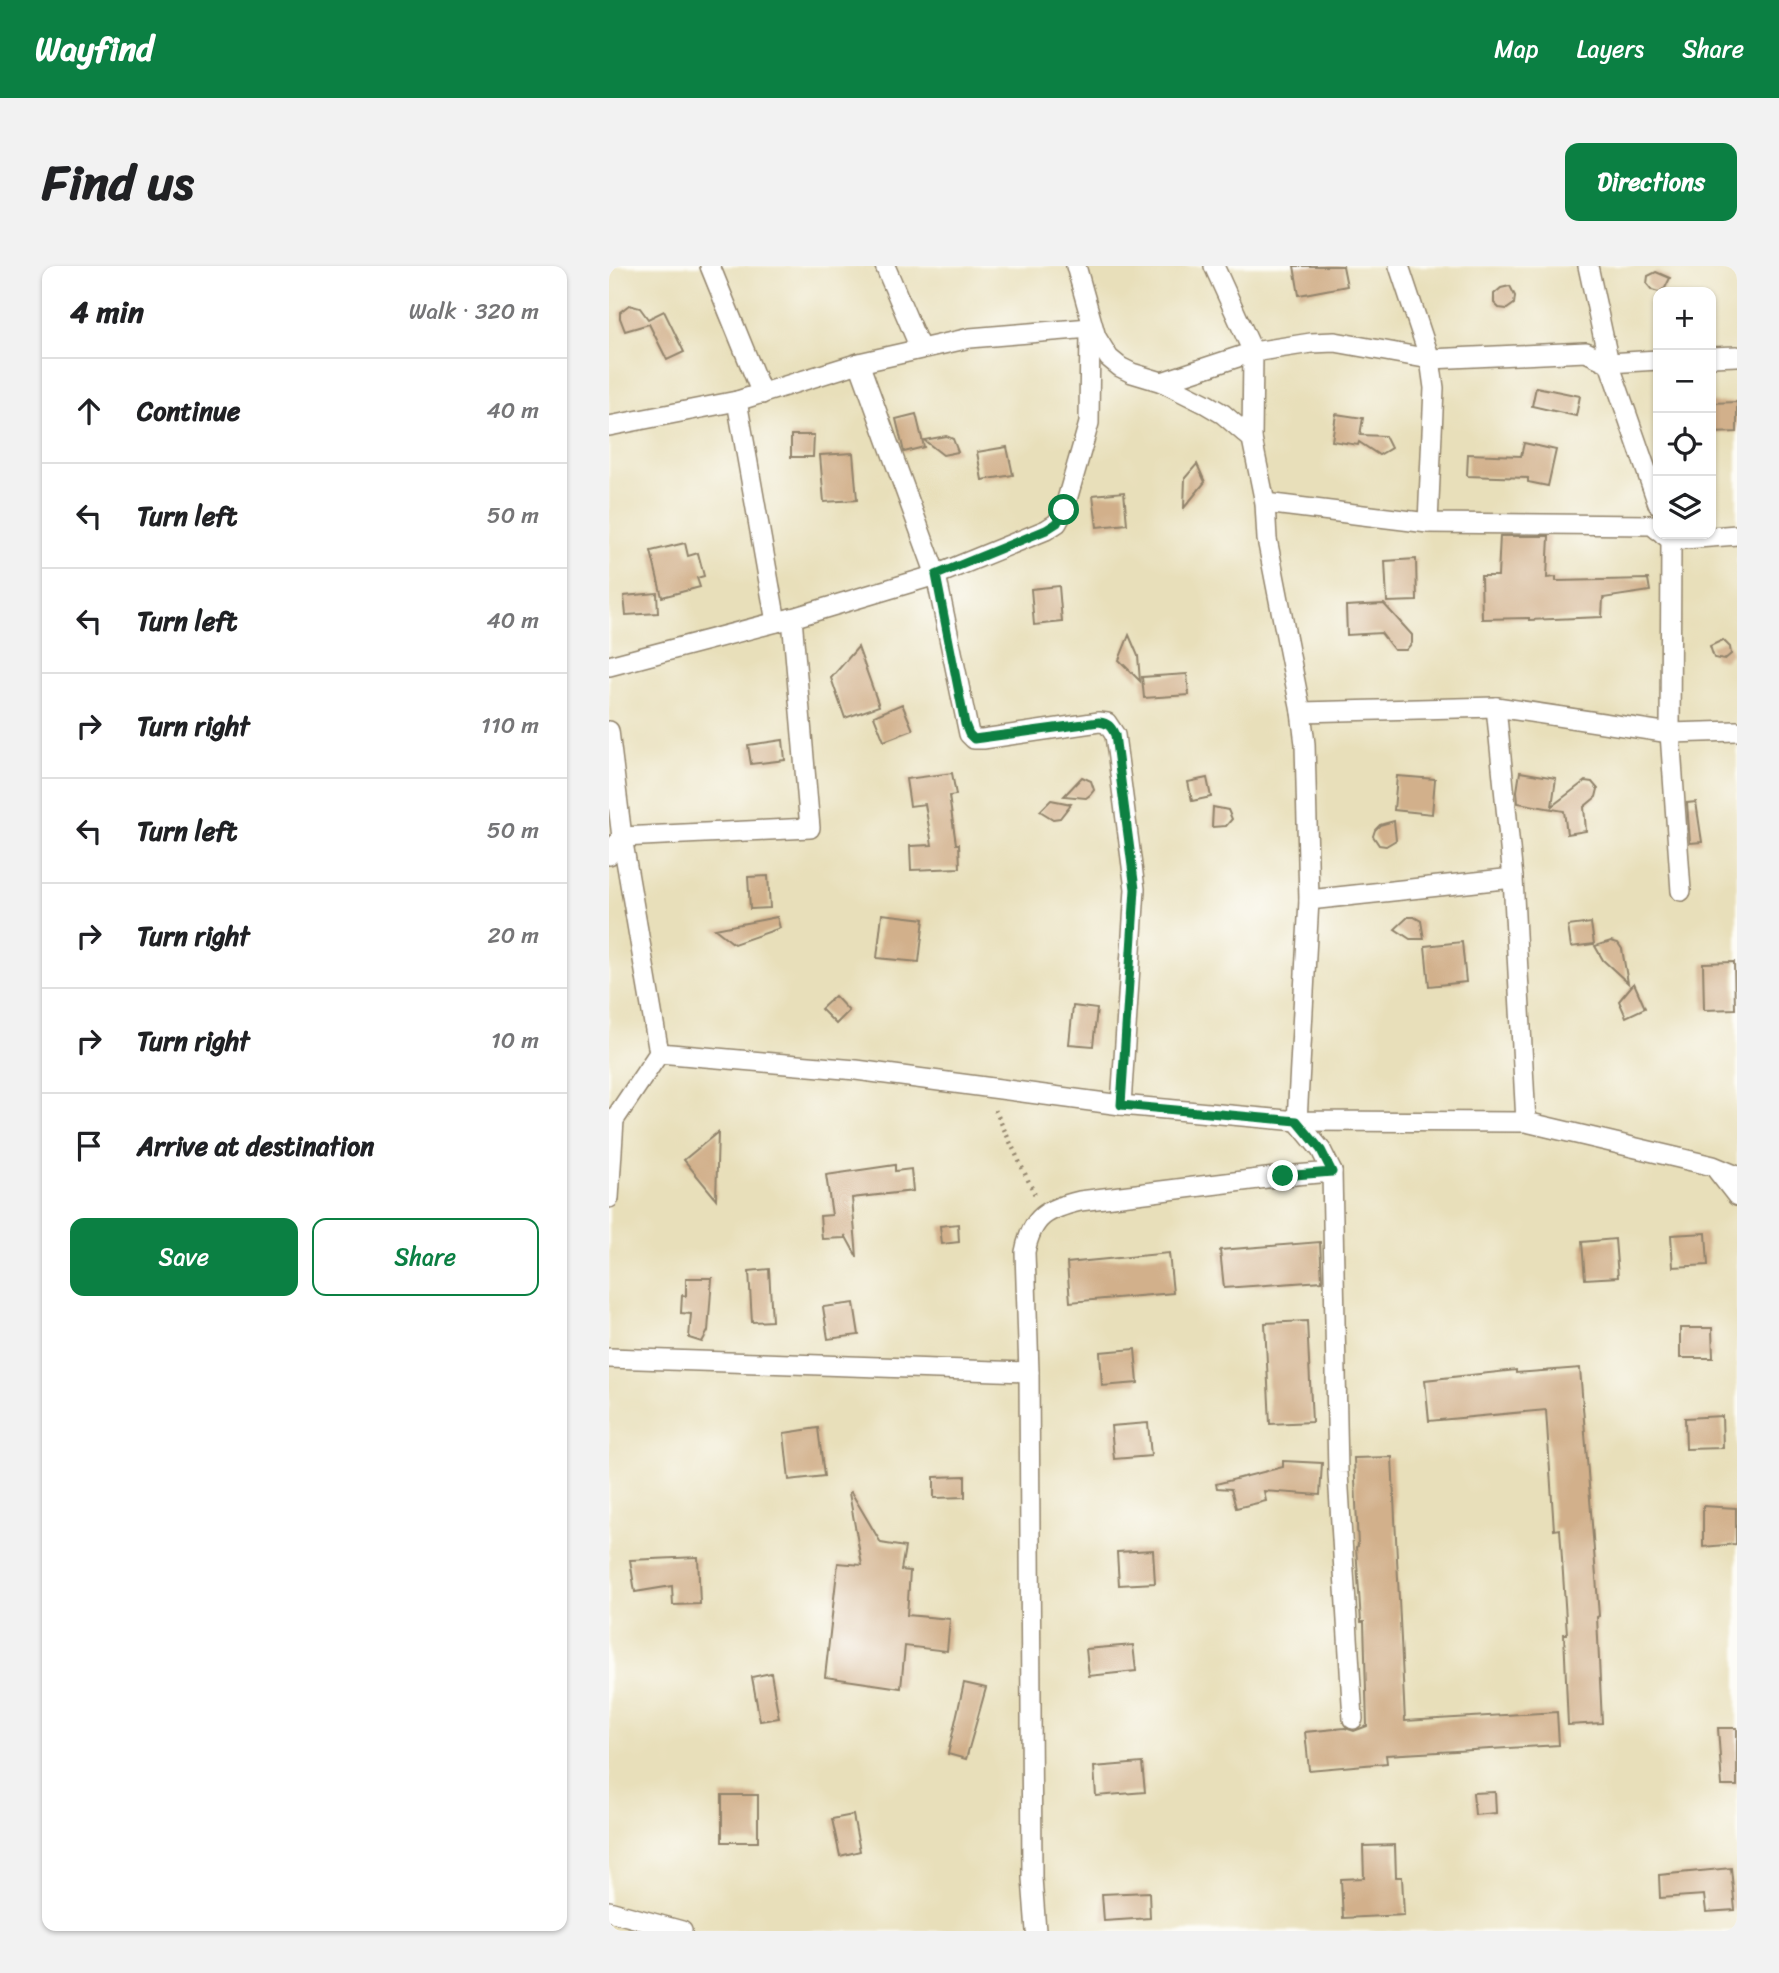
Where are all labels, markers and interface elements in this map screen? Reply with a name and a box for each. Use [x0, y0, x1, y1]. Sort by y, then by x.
text: Wayfind [35, 20, 154, 78]
text: Map [1494, 28, 1539, 70]
text: Layers [1577, 28, 1644, 70]
text: Share [1682, 28, 1744, 70]
text: Find us [42, 139, 194, 226]
button: Directions [1565, 143, 1737, 221]
text: 4 min [70, 285, 144, 339]
map controls [1653, 287, 1716, 539]
button: + [1653, 287, 1716, 350]
text: Walk · 320 m [409, 291, 539, 332]
button: − [1653, 350, 1716, 413]
text: Continue [137, 388, 240, 434]
text: 40 m [486, 390, 539, 431]
icon: ahead [70, 392, 108, 430]
button: locate [1653, 413, 1716, 476]
button: layers [1653, 476, 1716, 539]
text: Turn left [137, 493, 237, 539]
route start [1048, 494, 1079, 525]
text: 50 m [487, 495, 539, 536]
icon: left [70, 497, 108, 535]
text: Turn left [137, 598, 237, 644]
text: 40 m [486, 600, 539, 641]
icon: left [70, 602, 108, 640]
text: Turn right [137, 703, 250, 749]
text: 110 m [481, 705, 539, 746]
icon: right [70, 707, 108, 745]
text: Turn left [137, 808, 237, 854]
text: 50 m [487, 810, 539, 851]
icon: left [70, 812, 108, 850]
text: Turn right [137, 913, 250, 959]
text: 20 m [488, 915, 539, 956]
icon: right [70, 917, 108, 955]
text: Turn right [137, 1018, 250, 1064]
text: 10 m [491, 1020, 539, 1061]
icon: right [70, 1022, 108, 1060]
text: Arrive at destination [137, 1123, 374, 1169]
icon: arrive [70, 1127, 108, 1165]
route end [1267, 1160, 1298, 1191]
button: Save [70, 1218, 298, 1296]
button: Share [312, 1218, 539, 1296]

